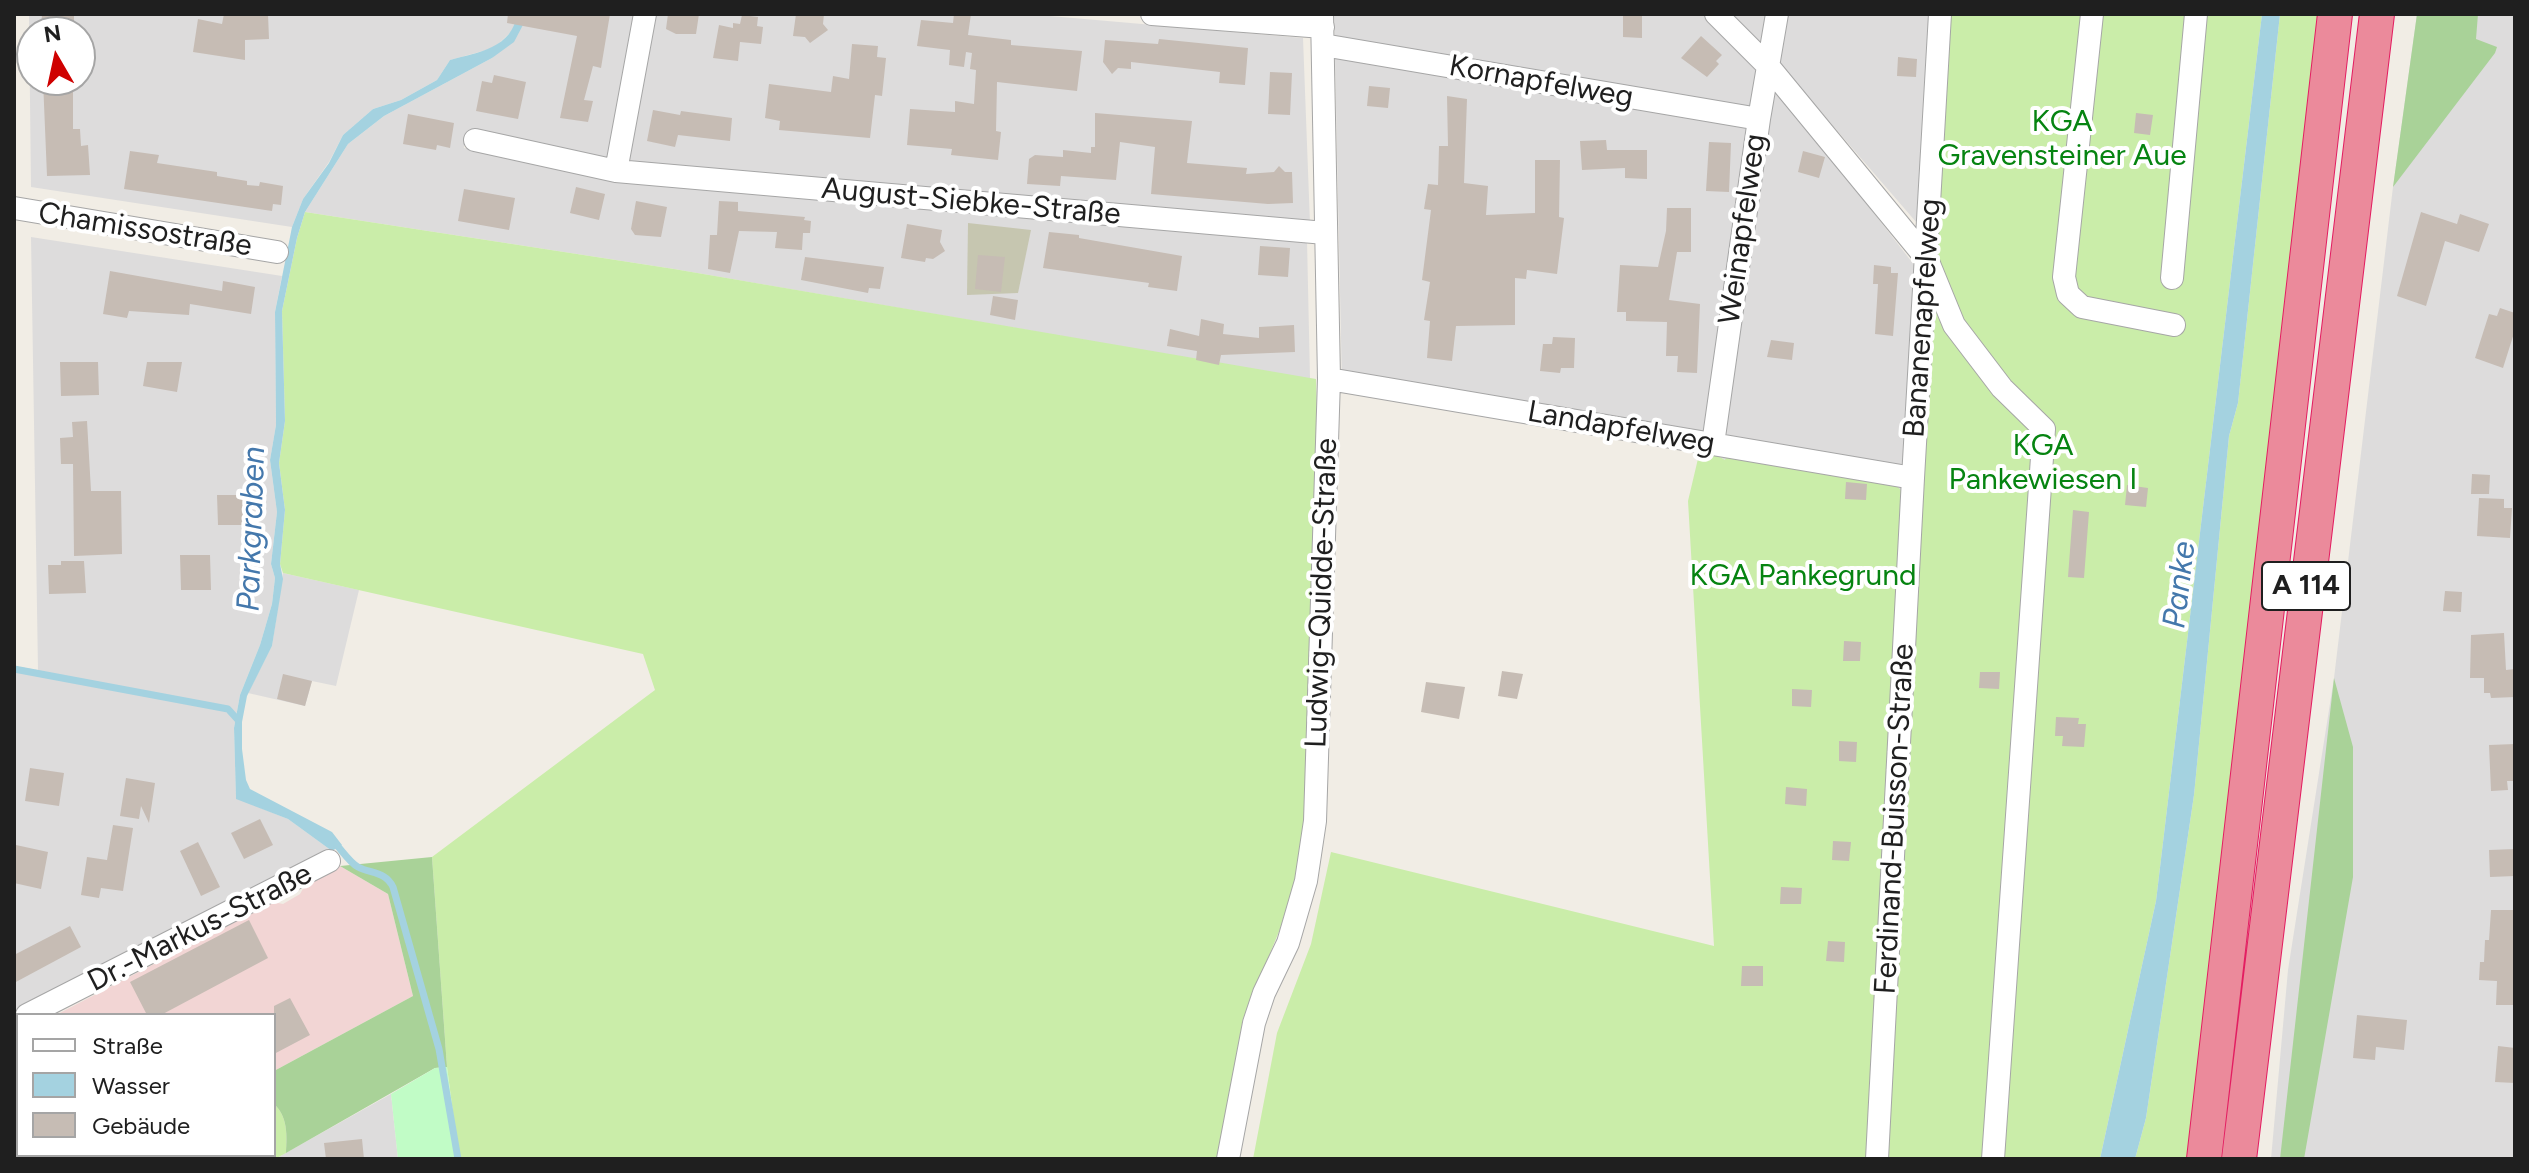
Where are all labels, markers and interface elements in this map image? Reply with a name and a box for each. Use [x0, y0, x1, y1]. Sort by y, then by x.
north arrow [16, 16, 96, 96]
text: N [42, 19, 63, 48]
street label: Kornapfelweg [1446, 48, 1636, 116]
park label: KGA Gravensteiner Aue [1937, 104, 2187, 174]
street label: Weinapfelweg [1712, 132, 1774, 326]
street label: August-Siebke-Straße [820, 171, 1122, 233]
street label: Chamissostraße [36, 195, 254, 265]
street label: Bananenapfelweg [1897, 197, 1949, 439]
street label: Landapfelweg [1525, 394, 1717, 462]
park label: KGA Pankewiesen I [1949, 428, 2137, 498]
street label: Ludwig-Quidde-Straße [1299, 437, 1345, 749]
water label: Parkgraben [230, 446, 274, 612]
water label: Panke [2156, 539, 2204, 631]
park label: KGA Pankegrund [1689, 558, 1917, 594]
road number: A 114 [2262, 562, 2350, 610]
street label: Ferdinand-Buisson-Straße [1868, 643, 1922, 995]
street label: Dr.-Markus-Straße [82, 856, 318, 1000]
legend [16, 1013, 276, 1157]
text: Straße [92, 1031, 163, 1060]
text: Wasser [92, 1071, 170, 1100]
text: Gebäude [92, 1111, 190, 1140]

